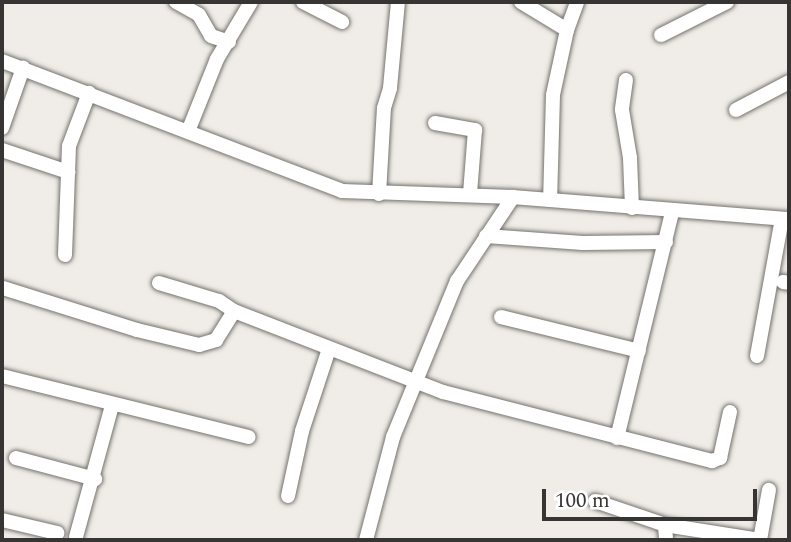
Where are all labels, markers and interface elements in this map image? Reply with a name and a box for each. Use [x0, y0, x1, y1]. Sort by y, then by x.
scale bar [546, 476, 761, 520]
text: 100 m [555, 485, 610, 517]

